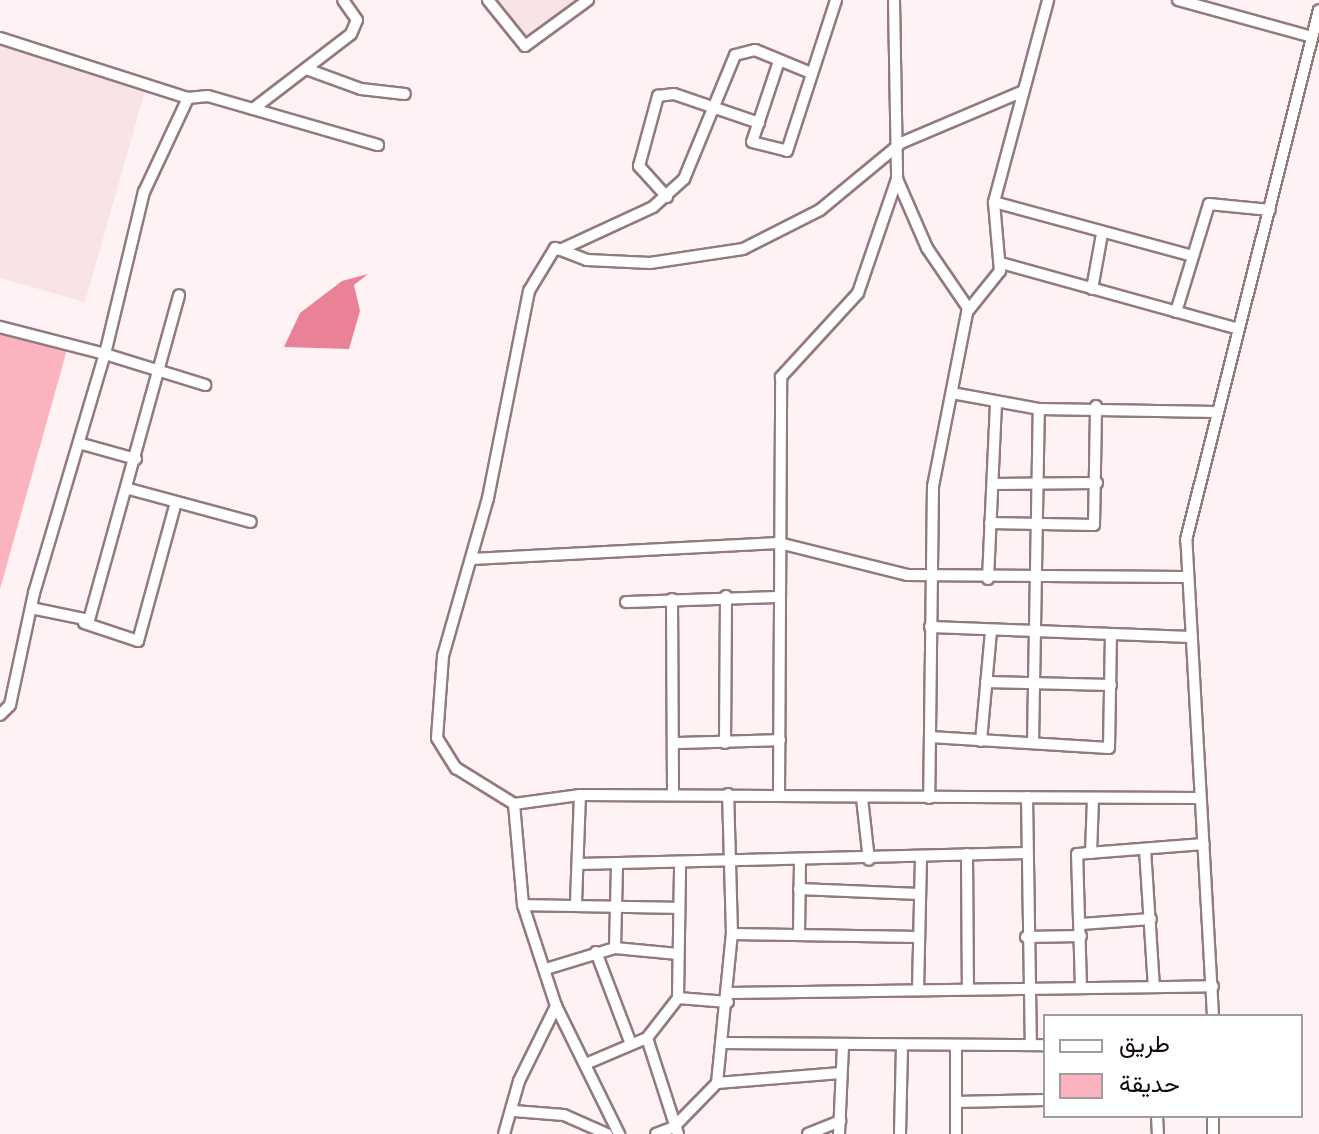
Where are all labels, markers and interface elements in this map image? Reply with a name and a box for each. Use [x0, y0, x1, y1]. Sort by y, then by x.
legend [1043, 1014, 1303, 1118]
text: طريق [1119, 1028, 1170, 1059]
text: حديقة [1119, 1068, 1180, 1099]

